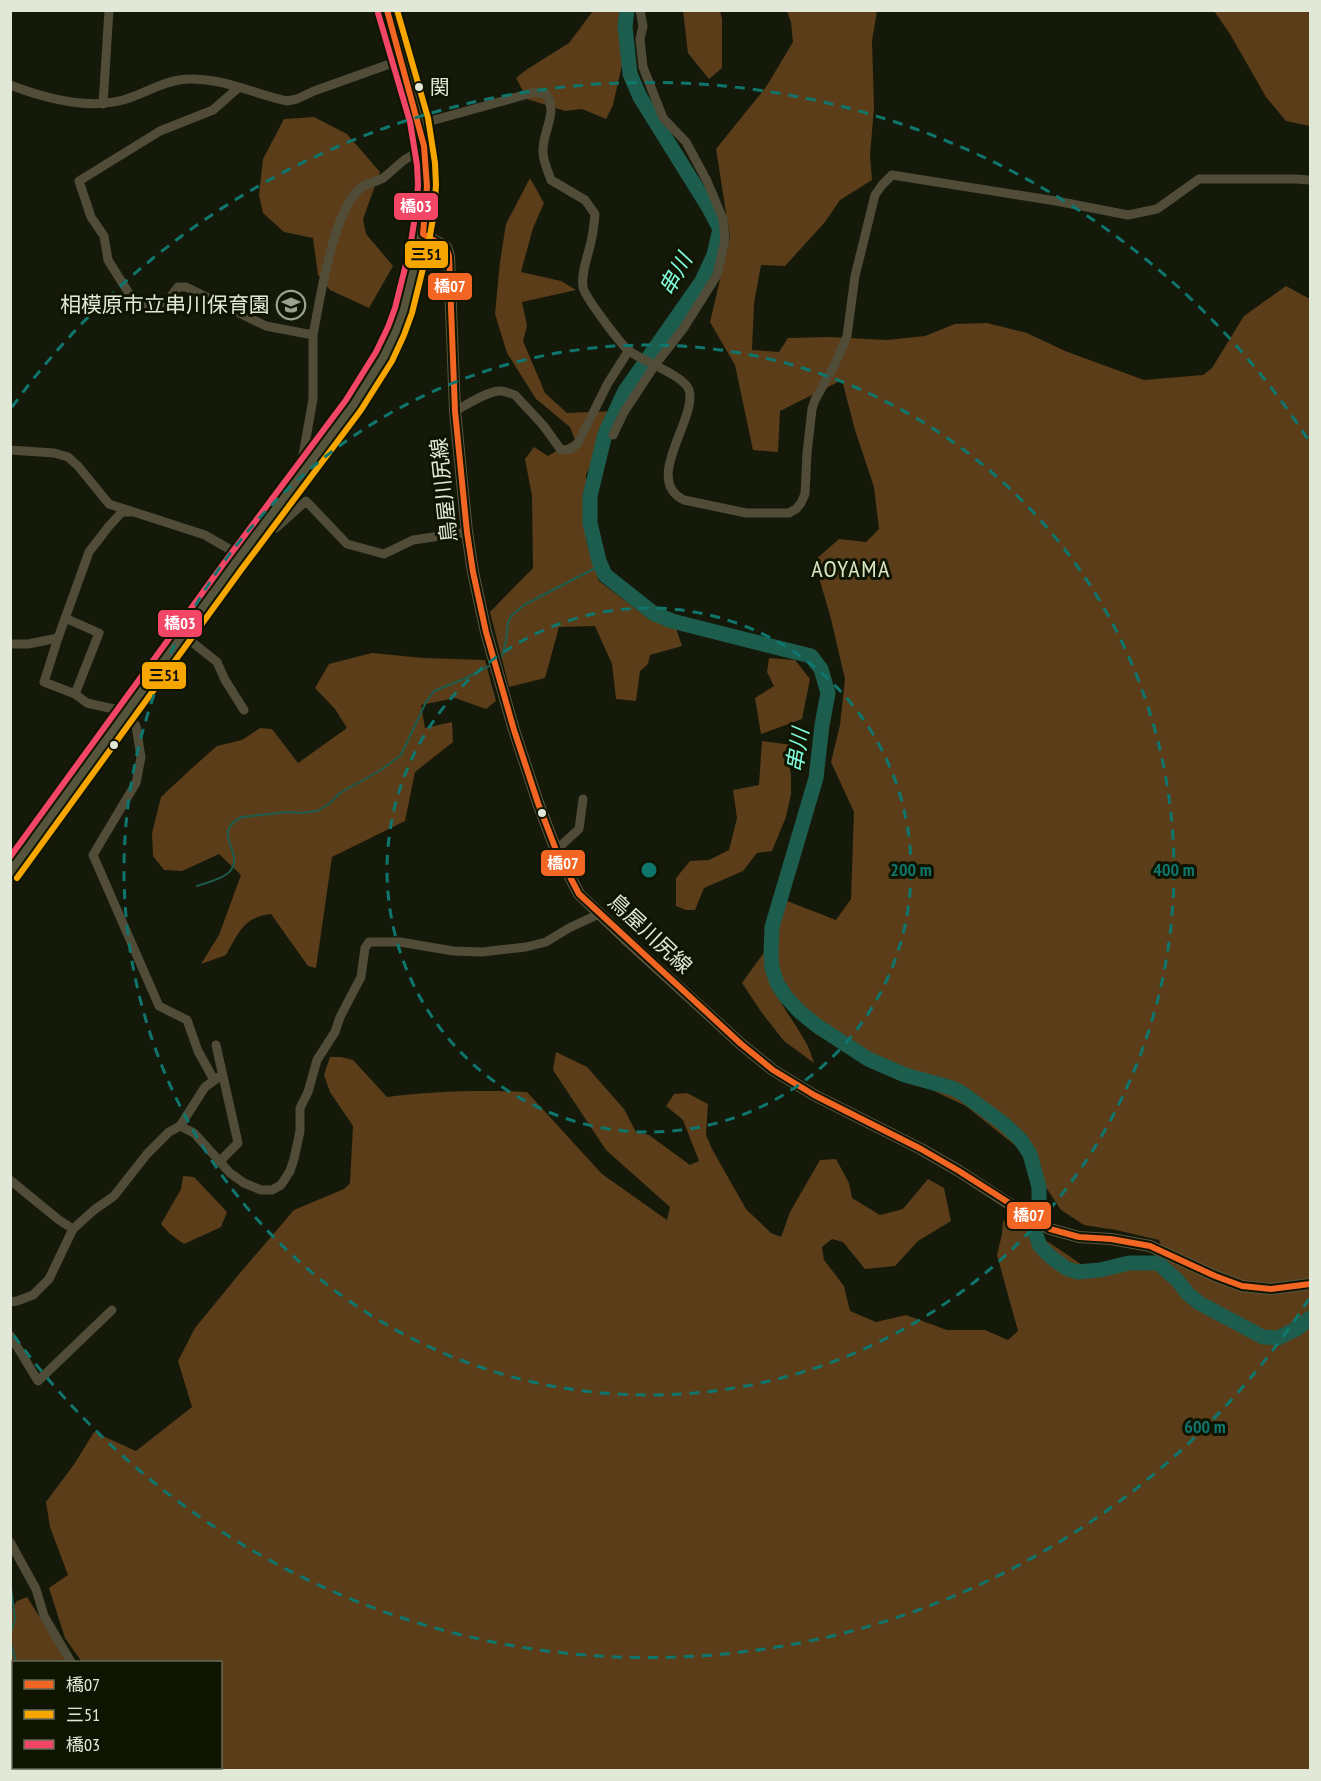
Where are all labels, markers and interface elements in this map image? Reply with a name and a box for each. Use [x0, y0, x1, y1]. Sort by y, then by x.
place label: 関 [430, 74, 450, 100]
marker: 関 [413, 81, 425, 93]
line badge: 橋03 [393, 192, 439, 221]
text: 橋03 [400, 196, 432, 216]
line badge: 三51 [404, 240, 449, 269]
text: 三51 [410, 244, 442, 264]
water label: 串川 [652, 246, 699, 300]
line badge: 橋07 [427, 272, 473, 301]
text: 橋07 [434, 276, 466, 296]
school or university icon: 相模原市立串川保育園 [275, 289, 307, 321]
place label: 相模原市立串川保育園 [60, 291, 270, 318]
street label: 鳥屋川尻線 [425, 436, 462, 544]
district label: AOYAMA [811, 553, 891, 584]
line badge: 橋03 [157, 609, 203, 638]
text: 橋03 [164, 613, 196, 633]
line badge: 三51 [141, 661, 187, 690]
text: 三51 [148, 665, 180, 685]
water label: 串川 [780, 724, 815, 774]
unlabelled marker [108, 739, 120, 751]
unlabelled marker [536, 807, 548, 819]
line badge: 橋07 [540, 849, 586, 877]
text: 橋07 [547, 853, 579, 873]
text: 200 m [890, 858, 932, 881]
text: 400 m [1153, 858, 1195, 881]
centre of rings [639, 860, 659, 880]
street label: 鳥屋川尻線 [603, 888, 698, 979]
line badge: 橋07 [1006, 1201, 1052, 1230]
text: 橋07 [1013, 1205, 1045, 1225]
text: 600 m [1184, 1415, 1226, 1438]
legend [12, 1661, 222, 1769]
text: 橋07 [66, 1673, 100, 1696]
text: 三51 [66, 1703, 100, 1726]
text: 橋03 [66, 1733, 100, 1756]

